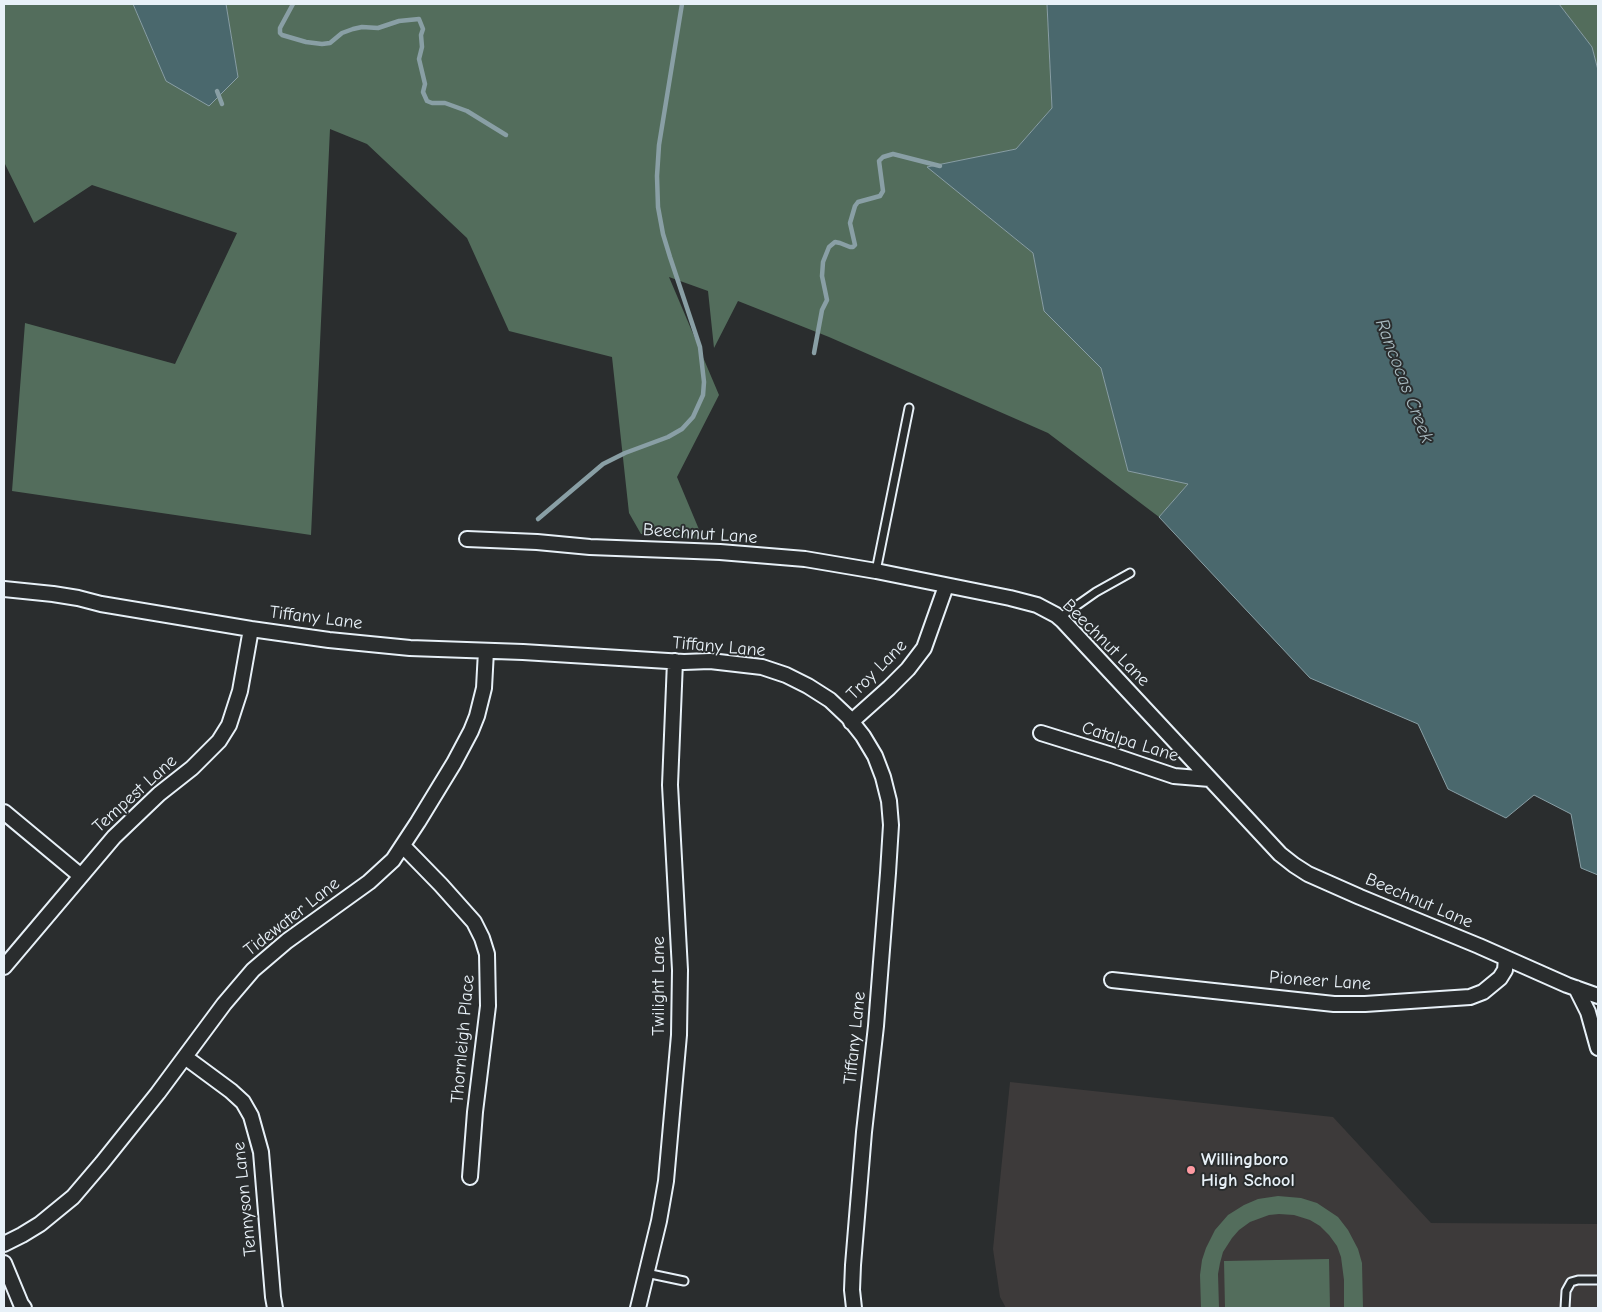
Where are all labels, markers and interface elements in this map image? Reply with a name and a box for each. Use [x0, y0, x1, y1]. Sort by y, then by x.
water label: Rancocas Creek [1370, 316, 1438, 446]
street label: Beechnut Lane [642, 519, 758, 549]
street label: Beechnut Lane [1058, 595, 1154, 691]
street label: Tiffany Lane [268, 602, 364, 634]
street label: Tiffany Lane [672, 632, 766, 662]
street label: Troy Lane [842, 635, 912, 705]
street label: Catalpa Lane [1079, 717, 1181, 767]
street label: Tempest Lane [88, 750, 182, 838]
street label: Beechnut Lane [1362, 869, 1476, 933]
street label: Tidewater Lane [240, 873, 344, 961]
street label: Twilight Lane [648, 936, 670, 1036]
street label: Pioneer Lane [1268, 967, 1372, 995]
street label: Thornleigh Place [447, 974, 479, 1104]
street label: Tiffany Lane [839, 990, 871, 1086]
street label: Tennyson Lane [228, 1141, 262, 1257]
place label: Willingboro High School [1201, 1149, 1295, 1192]
marker: Willingboro High School [1185, 1164, 1197, 1176]

